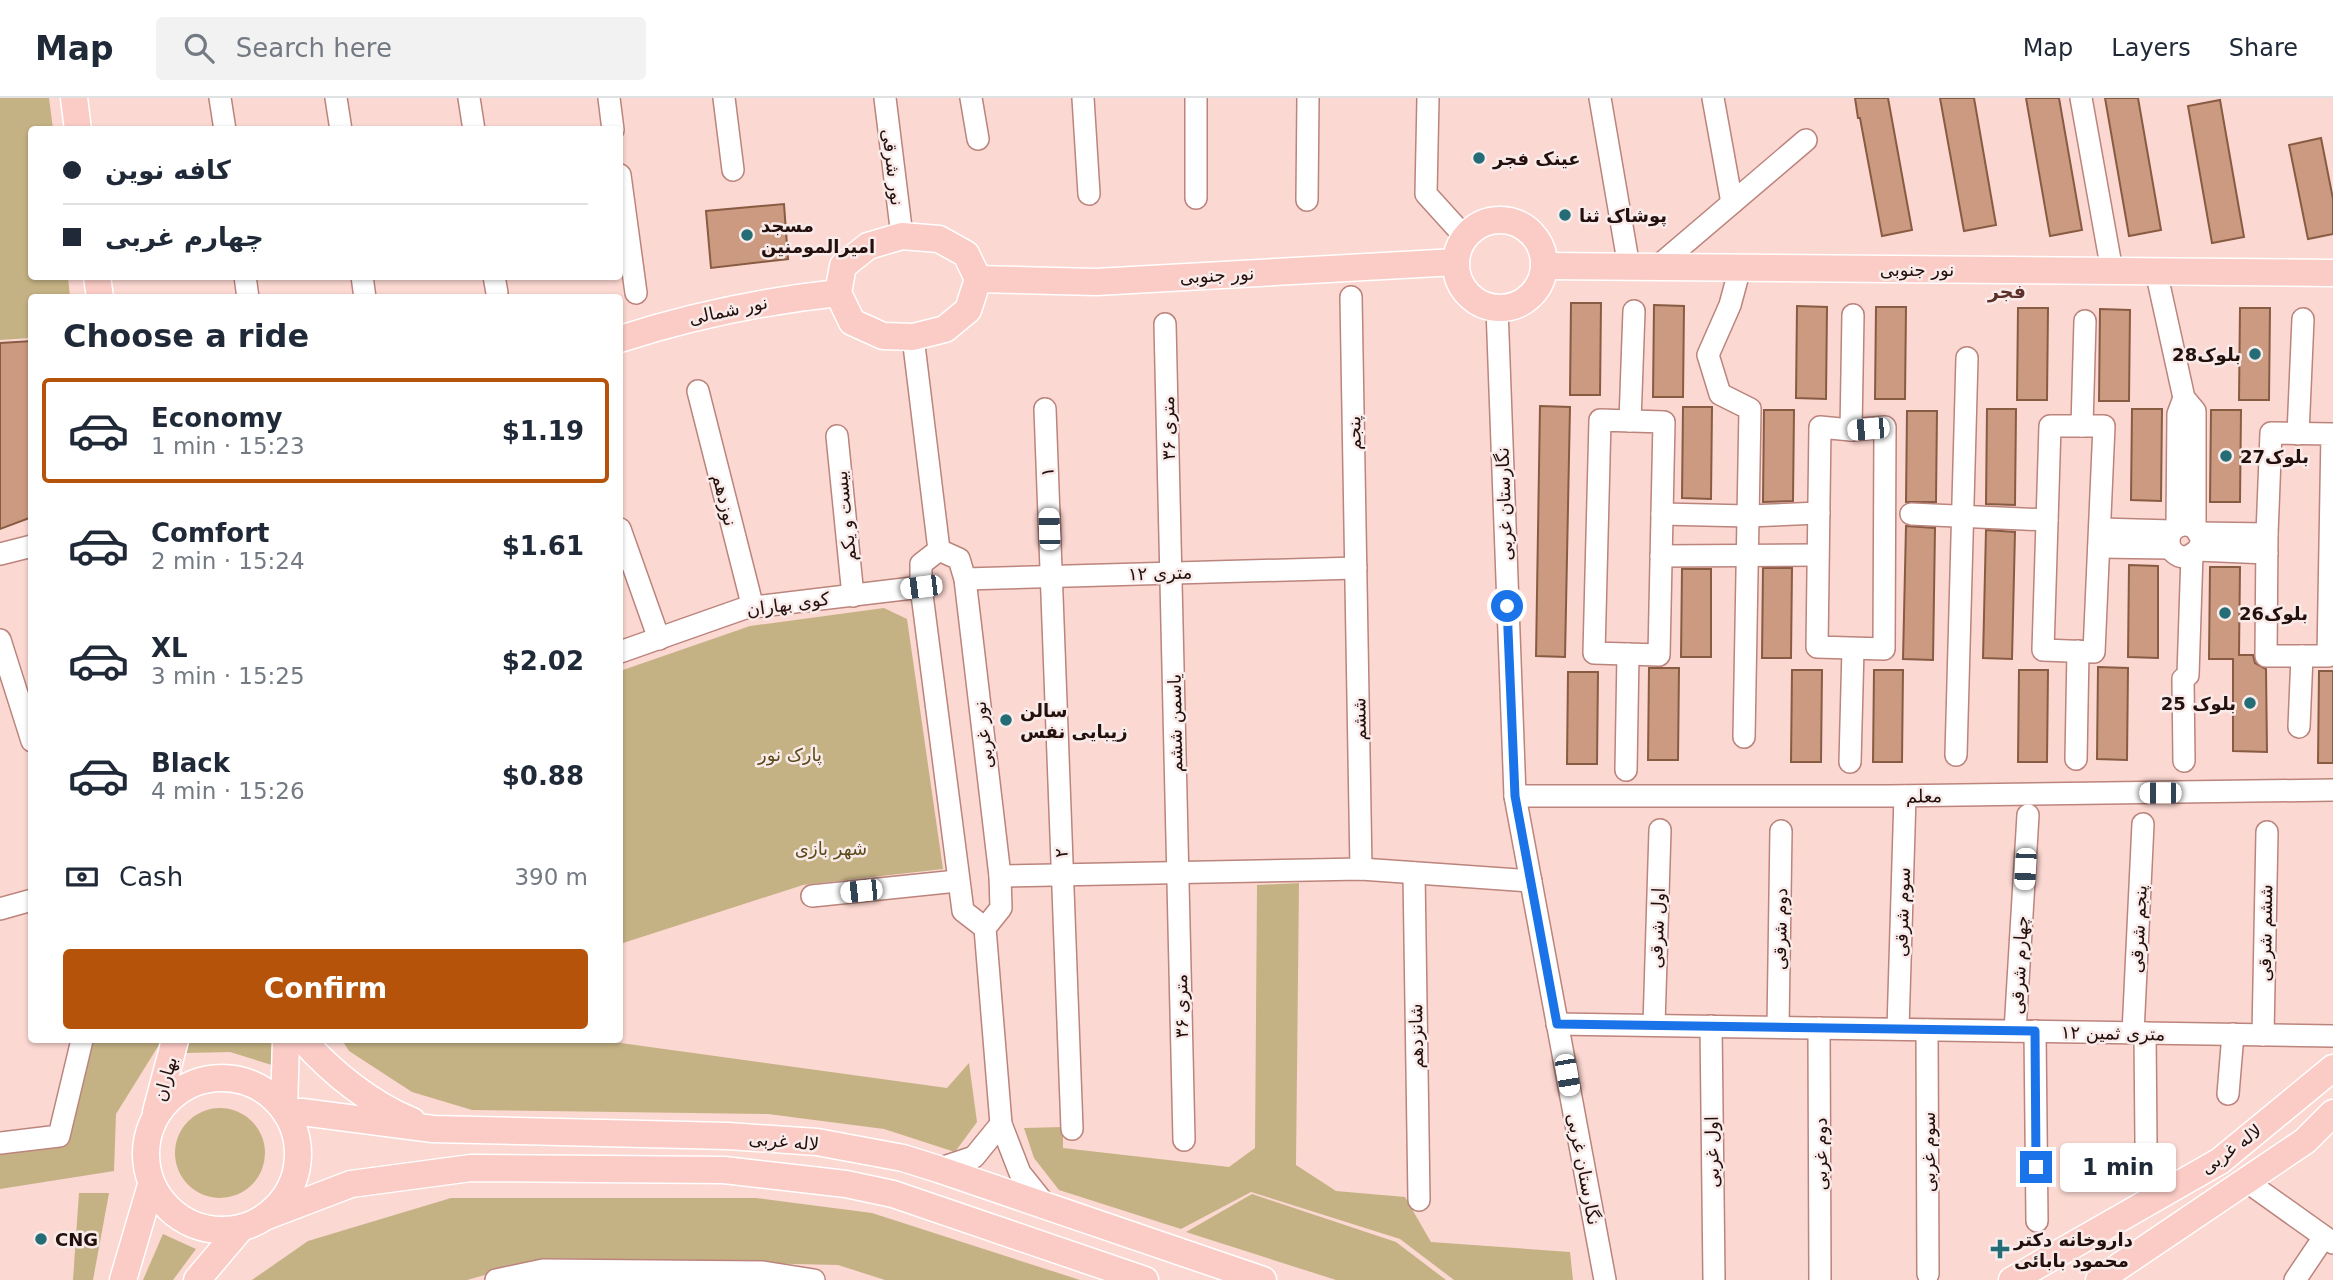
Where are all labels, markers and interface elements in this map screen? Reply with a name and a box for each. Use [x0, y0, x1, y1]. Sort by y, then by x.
search box [156, 17, 646, 80]
text: Map [35, 29, 114, 68]
icon: search [180, 29, 218, 67]
text: Search here [236, 33, 392, 63]
text: Map [2023, 34, 2073, 62]
text: Layers [2111, 34, 2191, 62]
text: Share [2229, 34, 2298, 62]
street label: نور شرقی [877, 127, 908, 207]
place label: عینک فجر [1492, 148, 1581, 170]
marker: عینک فجر [1471, 150, 1487, 166]
text: کافه نوین [105, 155, 231, 185]
place label: پوشاک ثنا [1579, 205, 1667, 227]
marker: پوشاک ثنا [1557, 207, 1573, 223]
place label: مسجد امیرالمومنین [761, 215, 875, 258]
text: چهارم غربی [105, 222, 264, 252]
marker: مسجد امیرالمومنین [739, 227, 755, 243]
street label: نور جنوبی [1880, 259, 1954, 281]
street label: نور جنوبی [1179, 263, 1255, 288]
district label: فجر [1987, 280, 2026, 303]
street label: نور شمالی [687, 291, 770, 330]
text: Choose a ride [63, 317, 309, 355]
place label: بلوک28 [2172, 344, 2241, 366]
marker: بلوک28 [2247, 346, 2263, 362]
street label: ۳۶ متری [1157, 396, 1180, 460]
icon: car [67, 399, 130, 462]
text: Economy [151, 403, 282, 433]
text: $1.19 [502, 416, 584, 446]
street label: پنجم [1343, 416, 1366, 450]
car [1847, 417, 1890, 441]
text: 1 min · 15:23 [151, 433, 305, 459]
place label: بلوک27 [2240, 446, 2309, 468]
street label: نگارستان غربی [1492, 447, 1517, 561]
marker: بلوک27 [2218, 448, 2234, 464]
street label: ۱ [1036, 467, 1058, 477]
street label: بیست و یکم [830, 469, 861, 562]
street label: نوزدهم [707, 472, 742, 528]
car [1038, 508, 1061, 550]
icon: car [67, 514, 130, 577]
text: Comfort [151, 518, 269, 548]
text: $1.61 [502, 531, 584, 561]
text: 2 min · 15:24 [151, 548, 305, 574]
street label: ۱۲ متری [1128, 561, 1192, 586]
car [899, 574, 944, 600]
street label: کوی بهاران [745, 588, 831, 621]
route start [1491, 590, 1523, 622]
place label: بلوک26 [2239, 603, 2308, 625]
marker: بلوک26 [2217, 605, 2233, 621]
icon: car [67, 629, 130, 692]
text: XL [151, 633, 188, 663]
text: $2.02 [502, 646, 584, 676]
text: 3 min · 15:25 [151, 663, 305, 689]
street label: یاسمن ششم [1164, 674, 1187, 772]
place label: بلوک 25 [2161, 693, 2236, 715]
marker: بلوک 25 [2242, 695, 2258, 711]
street label: ششم [1348, 697, 1371, 741]
street label: نور غربی [968, 700, 999, 770]
place label: سالن زیبایی نفس [1020, 700, 1128, 742]
marker: سالن زیبایی نفس [998, 712, 1014, 728]
icon: car [67, 744, 130, 807]
park label: پارک نور [757, 744, 822, 766]
text: Black [151, 748, 230, 778]
text: $0.88 [502, 761, 584, 791]
text: 4 min · 15:26 [151, 778, 305, 804]
car [2140, 783, 2182, 804]
street label: معلم [1906, 785, 1942, 808]
park label: شهر بازی [795, 838, 867, 860]
car [2014, 847, 2037, 891]
street label: ۲ [1050, 848, 1072, 858]
icon: cash [63, 858, 101, 896]
text: Cash [119, 862, 183, 892]
text: 390 m [514, 864, 588, 890]
street label: سوم شرقی [1890, 867, 1915, 957]
car [840, 878, 883, 904]
street label: پنجم شرقی [2125, 884, 2152, 974]
street label: ششم شرقی [2254, 884, 2277, 982]
street label: اول شرقی [1645, 887, 1670, 969]
street label: دوم شرقی [1769, 888, 1792, 970]
street label: چهارم شرقی [2006, 915, 2033, 1015]
button: Confirm [63, 949, 588, 1029]
street label: ۳۶ متری [1170, 974, 1193, 1038]
street label: شانزدهم [1405, 1003, 1428, 1069]
street label: ۱۲ متری ثمین [2061, 1022, 2165, 1045]
car [1554, 1052, 1581, 1098]
street label: بهاران [149, 1054, 182, 1104]
street label: نگارستان غربی [1562, 1111, 1605, 1227]
street label: سوم غربی [1918, 1112, 1940, 1192]
street label: اول غربی [1701, 1116, 1724, 1188]
street label: دوم غربی [1810, 1118, 1832, 1190]
street label: لاله غربی [2196, 1120, 2266, 1179]
street label: لاله غربی [748, 1127, 820, 1156]
callout: 1 min [2060, 1142, 2176, 1192]
route end [2020, 1151, 2052, 1183]
text: 1 min [2082, 1154, 2154, 1180]
place label: CNG [55, 1229, 98, 1250]
place label: داروخانه دکتر محمود بابائی [2013, 1229, 2133, 1272]
marker: CNG [33, 1231, 49, 1247]
marker: داروخانه دکتر محمود بابائی [1992, 1241, 2008, 1257]

